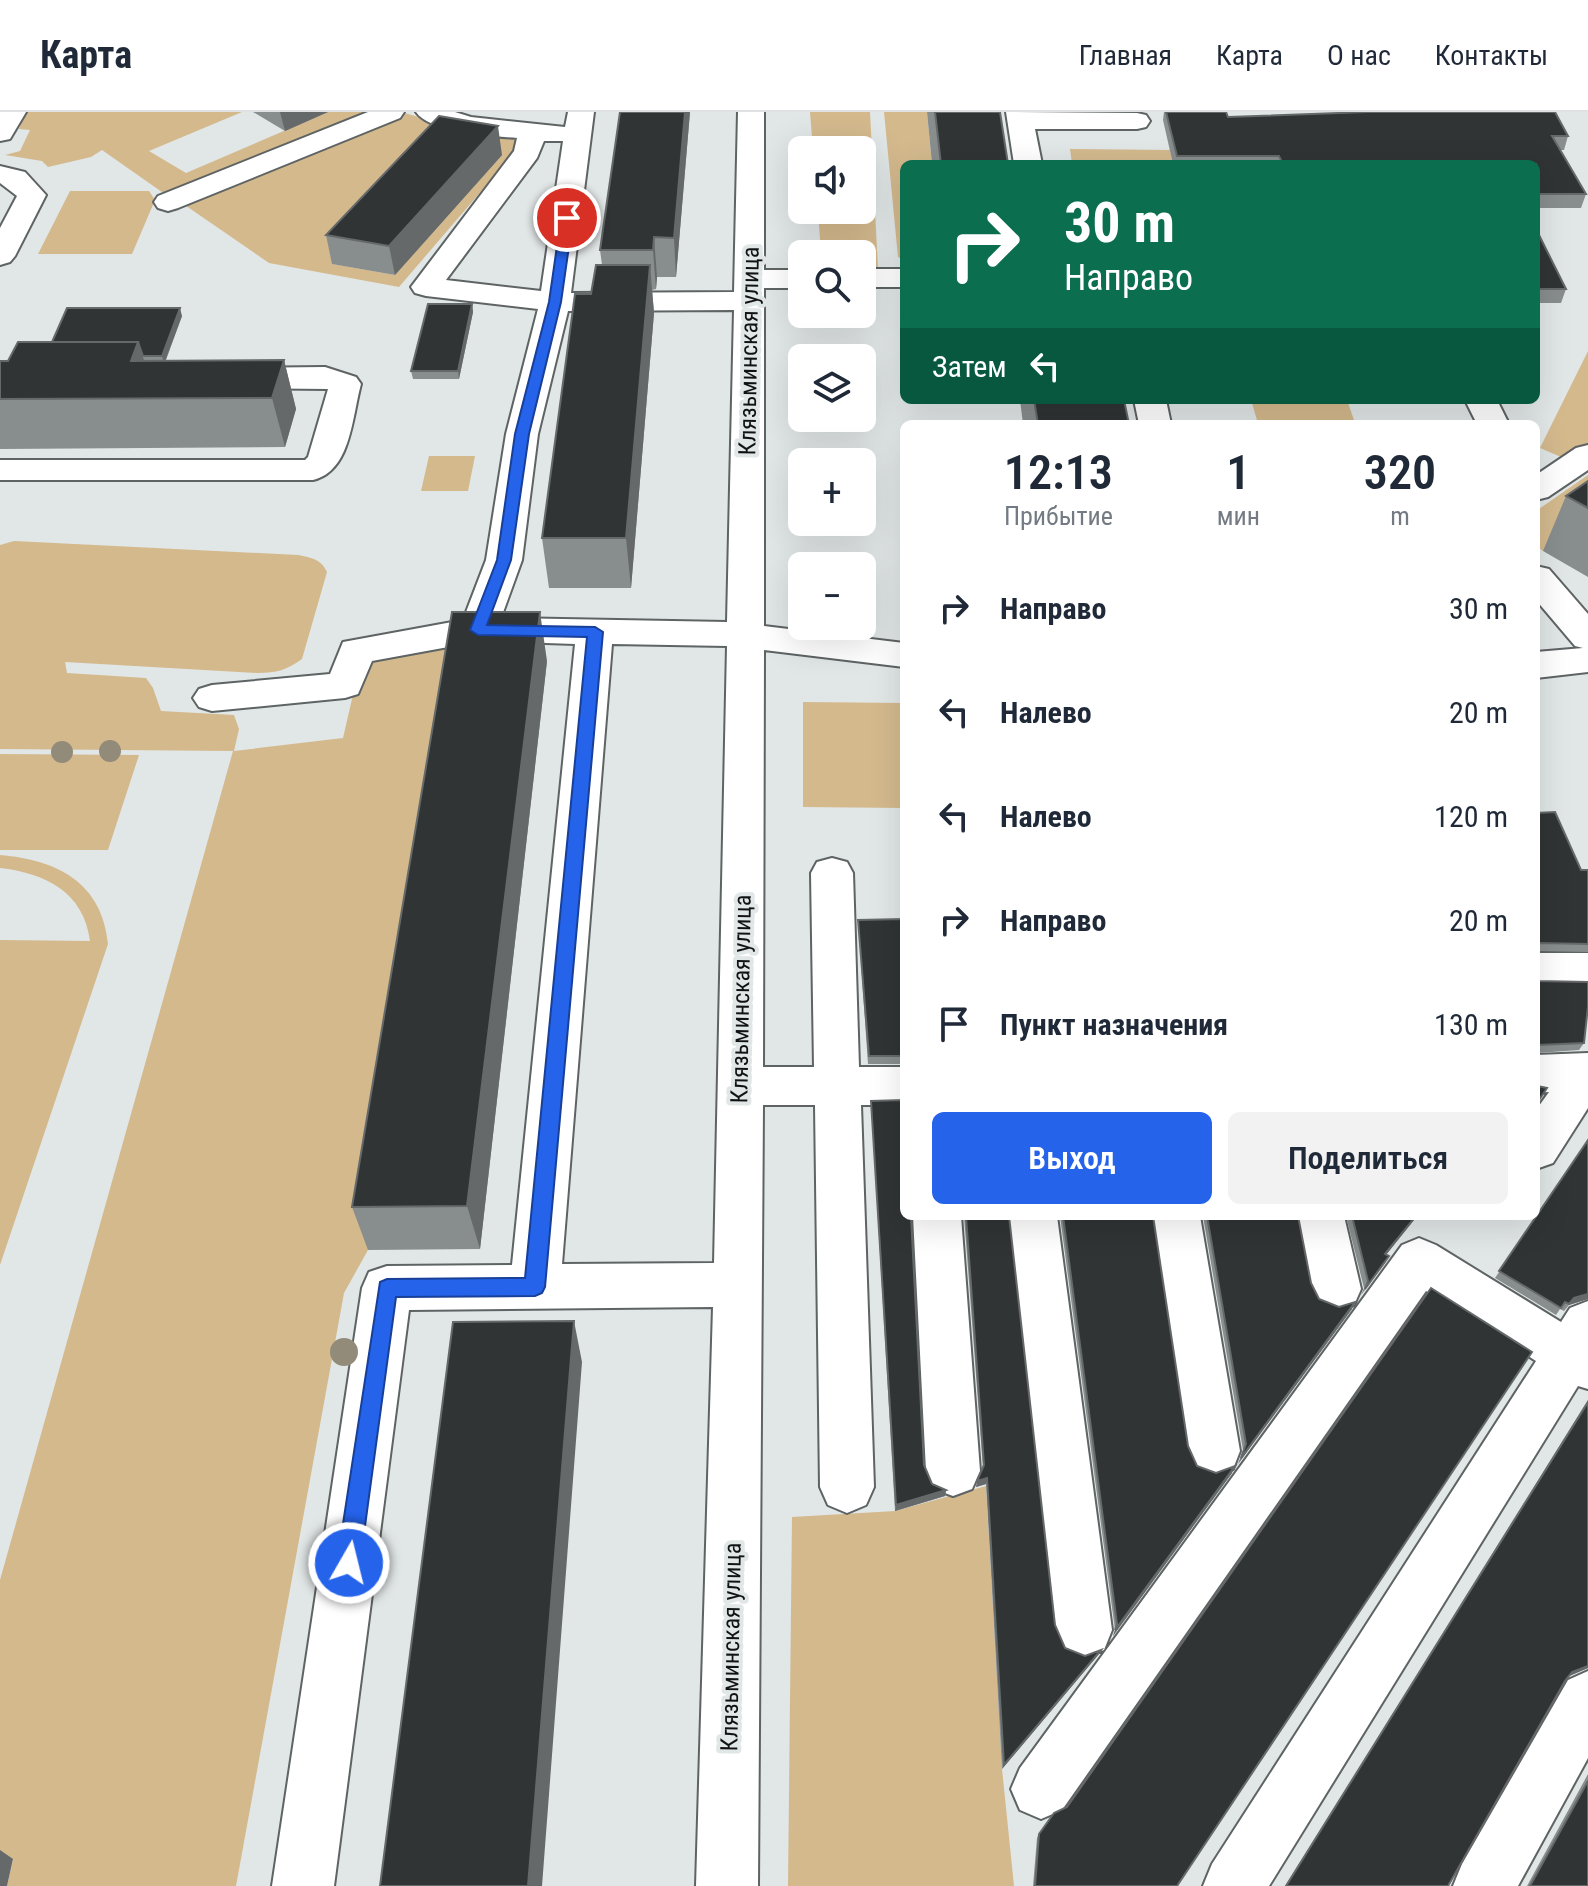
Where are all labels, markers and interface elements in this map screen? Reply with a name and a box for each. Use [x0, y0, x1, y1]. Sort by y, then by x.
text: Карта [40, 33, 132, 77]
text: Главная [1079, 39, 1172, 72]
text: Карта [1216, 39, 1283, 72]
text: О нас [1327, 39, 1391, 72]
text: Контакты [1435, 39, 1548, 72]
map controls [788, 136, 876, 640]
button: sound [788, 136, 876, 224]
pin [533, 184, 601, 252]
text: 30 m [1064, 190, 1175, 256]
icon: right [932, 192, 1036, 296]
icon: arrive [545, 196, 589, 240]
button: search [788, 240, 876, 328]
street label: Клязьминская улица [733, 246, 765, 456]
text: Направо [1064, 257, 1193, 299]
button: layers [788, 344, 876, 432]
icon: left [1023, 344, 1067, 388]
text: Затем [932, 349, 1007, 384]
text: 12:13 [1004, 444, 1113, 501]
text: 1 [1226, 444, 1250, 501]
text: 320 [1364, 444, 1436, 501]
button: + [788, 448, 876, 536]
text: Прибытие [1004, 501, 1113, 531]
text: мин [1217, 501, 1260, 531]
text: m [1390, 501, 1410, 531]
button: − [788, 552, 876, 640]
icon: right [932, 586, 976, 630]
text: Направо [1000, 591, 1106, 626]
text: 30 m [1449, 591, 1508, 626]
icon: left [932, 690, 976, 734]
text: Налево [1000, 695, 1092, 730]
text: 20 m [1449, 695, 1508, 730]
icon: left [932, 794, 976, 838]
text: Налево [1000, 799, 1092, 834]
text: 120 m [1434, 799, 1508, 834]
street label: Клязьминская улица [725, 894, 757, 1104]
icon: right [932, 898, 976, 942]
text: Направо [1000, 903, 1106, 938]
text: 20 m [1449, 903, 1508, 938]
icon: arrive [932, 1002, 976, 1046]
text: Пункт назначения [1000, 1007, 1228, 1042]
text: 130 m [1434, 1007, 1508, 1042]
button: Выход [932, 1112, 1212, 1204]
button: Поделиться [1228, 1112, 1508, 1204]
position arrow [307, 1521, 391, 1605]
street label: Клязьминская улица [715, 1542, 747, 1752]

